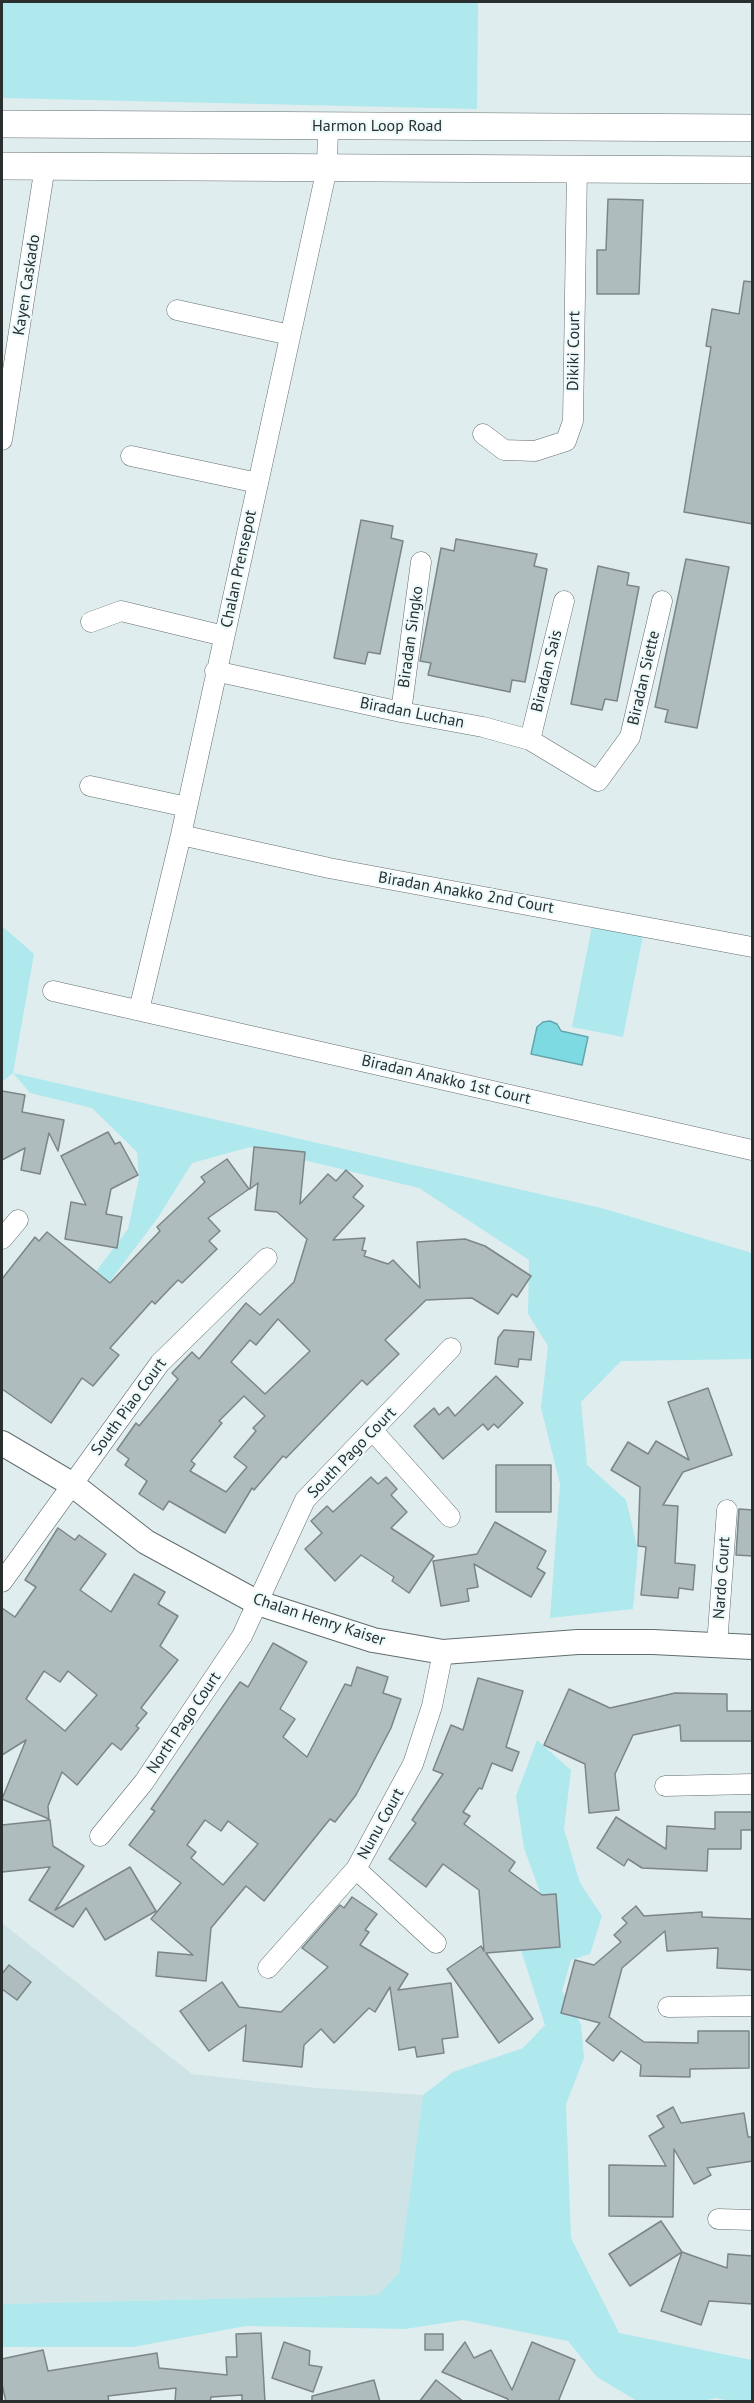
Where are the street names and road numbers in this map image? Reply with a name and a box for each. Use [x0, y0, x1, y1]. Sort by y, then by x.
street label: Harmon Loop Road [312, 116, 442, 136]
street label: Kayen Caskado [10, 233, 44, 337]
street label: Dikiki Court [564, 311, 584, 391]
street label: Chalan Prensepot [217, 508, 261, 630]
street label: Biradan Singko [394, 585, 428, 689]
street label: Biradan Sais [528, 628, 566, 714]
street label: Biradan Siette [624, 629, 664, 727]
street label: Biradan Luchan [358, 693, 466, 733]
street label: Biradan Anakko 2nd Court [377, 868, 555, 918]
street label: Biradan Anakko 1st Court [360, 1051, 532, 1109]
street label: South Piao Court [87, 1355, 171, 1459]
street label: South Pago Court [304, 1404, 400, 1502]
street label: Nardo Court [710, 1536, 734, 1620]
street label: Chalan Henry Kaiser [250, 1590, 388, 1650]
street label: North Pago Court [143, 1668, 225, 1778]
street label: Nunu Court [354, 1785, 408, 1863]

